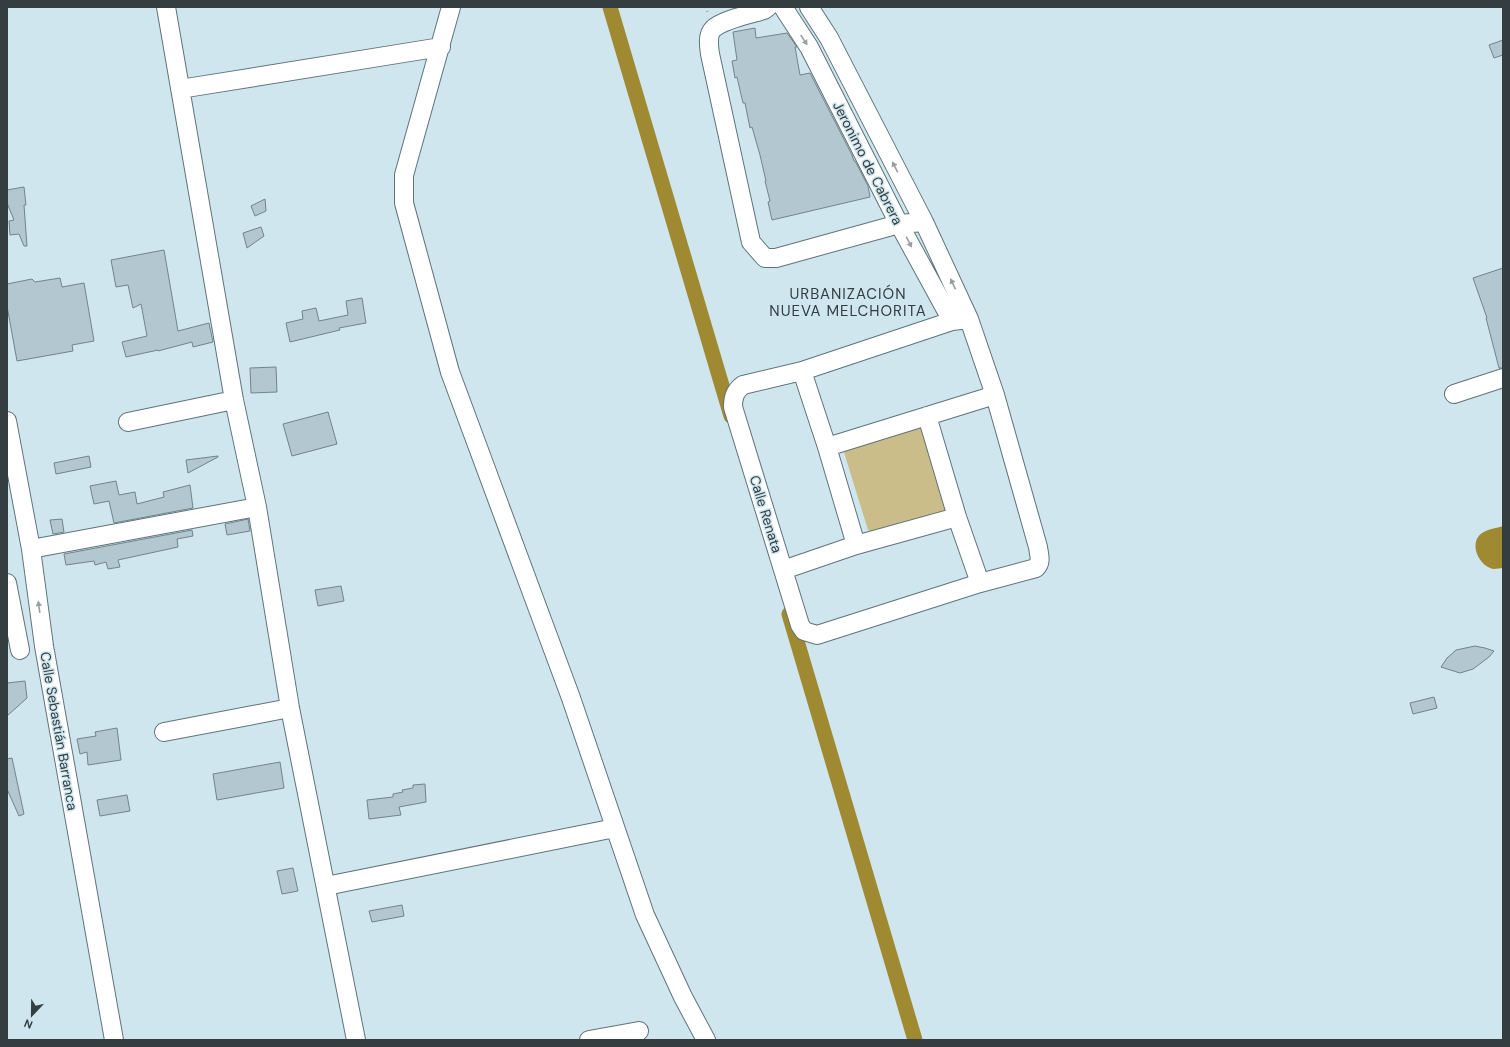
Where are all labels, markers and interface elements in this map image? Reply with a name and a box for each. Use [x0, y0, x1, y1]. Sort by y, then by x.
one-way arrow [800, 35, 808, 45]
street label: Jeronimo de Cabrera [829, 98, 907, 228]
one-way arrow [892, 162, 899, 173]
one-way arrow [906, 236, 912, 248]
one-way arrow [950, 278, 956, 290]
district label: URBANIZACIÓN NUEVA MELCHORITA [769, 284, 927, 321]
street label: Calle Renata [746, 473, 786, 555]
one-way arrow [36, 601, 42, 613]
street label: Calle Sebastián Barranca [36, 650, 82, 812]
north arrow [12, 995, 52, 1035]
text: N [22, 1016, 35, 1032]

